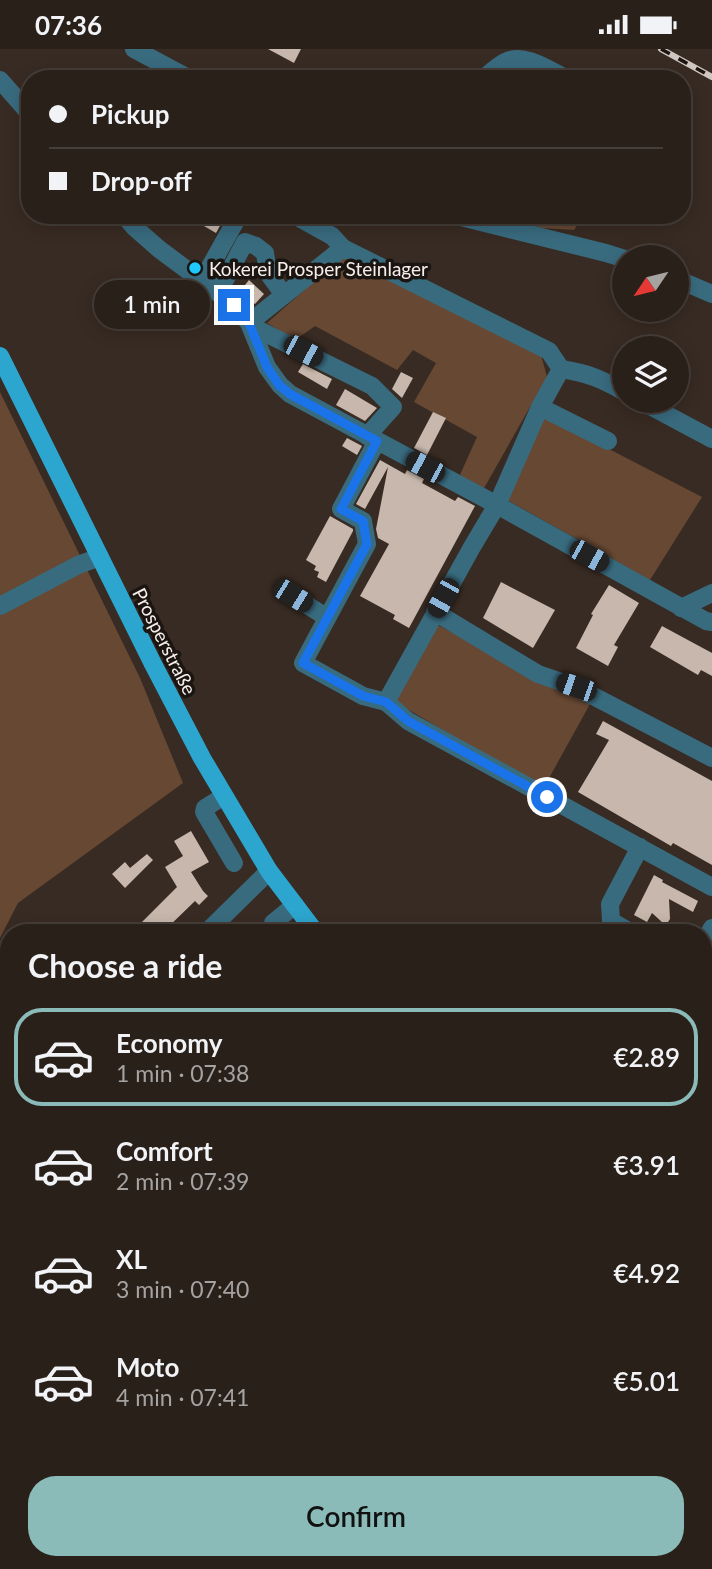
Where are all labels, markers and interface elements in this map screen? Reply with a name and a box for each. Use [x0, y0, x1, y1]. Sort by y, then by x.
text: 07:36 [35, 9, 102, 41]
text: Pickup [91, 98, 170, 130]
text: Drop-off [91, 165, 192, 197]
north arrow [612, 245, 690, 322]
map controls [612, 245, 689, 413]
place label: Kokerei Prosper Steinlager [209, 257, 428, 280]
marker: Kokerei Prosper Steinlager [187, 260, 203, 276]
callout: 1 min [94, 281, 210, 329]
route end [218, 289, 250, 321]
text: 1 min [124, 290, 180, 318]
car [280, 332, 327, 370]
button: layers [612, 336, 689, 413]
car [402, 448, 449, 486]
car [566, 537, 613, 575]
car [424, 575, 463, 621]
car [270, 576, 317, 616]
street label: Prosperstraße [128, 584, 202, 698]
car [553, 670, 600, 704]
route start [531, 781, 563, 813]
text: Choose a ride [28, 946, 222, 985]
icon: car [32, 1026, 95, 1089]
text: Economy [116, 1027, 222, 1059]
text: €2.89 [614, 1041, 680, 1073]
text: 1 min · 07:38 [116, 1059, 249, 1087]
icon: car [32, 1134, 95, 1197]
text: Comfort [116, 1135, 213, 1167]
text: €3.91 [614, 1149, 680, 1181]
text: 2 min · 07:39 [116, 1167, 249, 1195]
icon: car [32, 1242, 95, 1305]
text: XL [116, 1243, 147, 1275]
text: €4.92 [614, 1257, 680, 1289]
text: 3 min · 07:40 [116, 1275, 249, 1303]
icon: car [32, 1350, 95, 1413]
text: Moto [116, 1351, 179, 1383]
text: €5.01 [614, 1365, 680, 1397]
text: 4 min · 07:41 [116, 1383, 249, 1411]
button: Confirm [28, 1476, 684, 1556]

